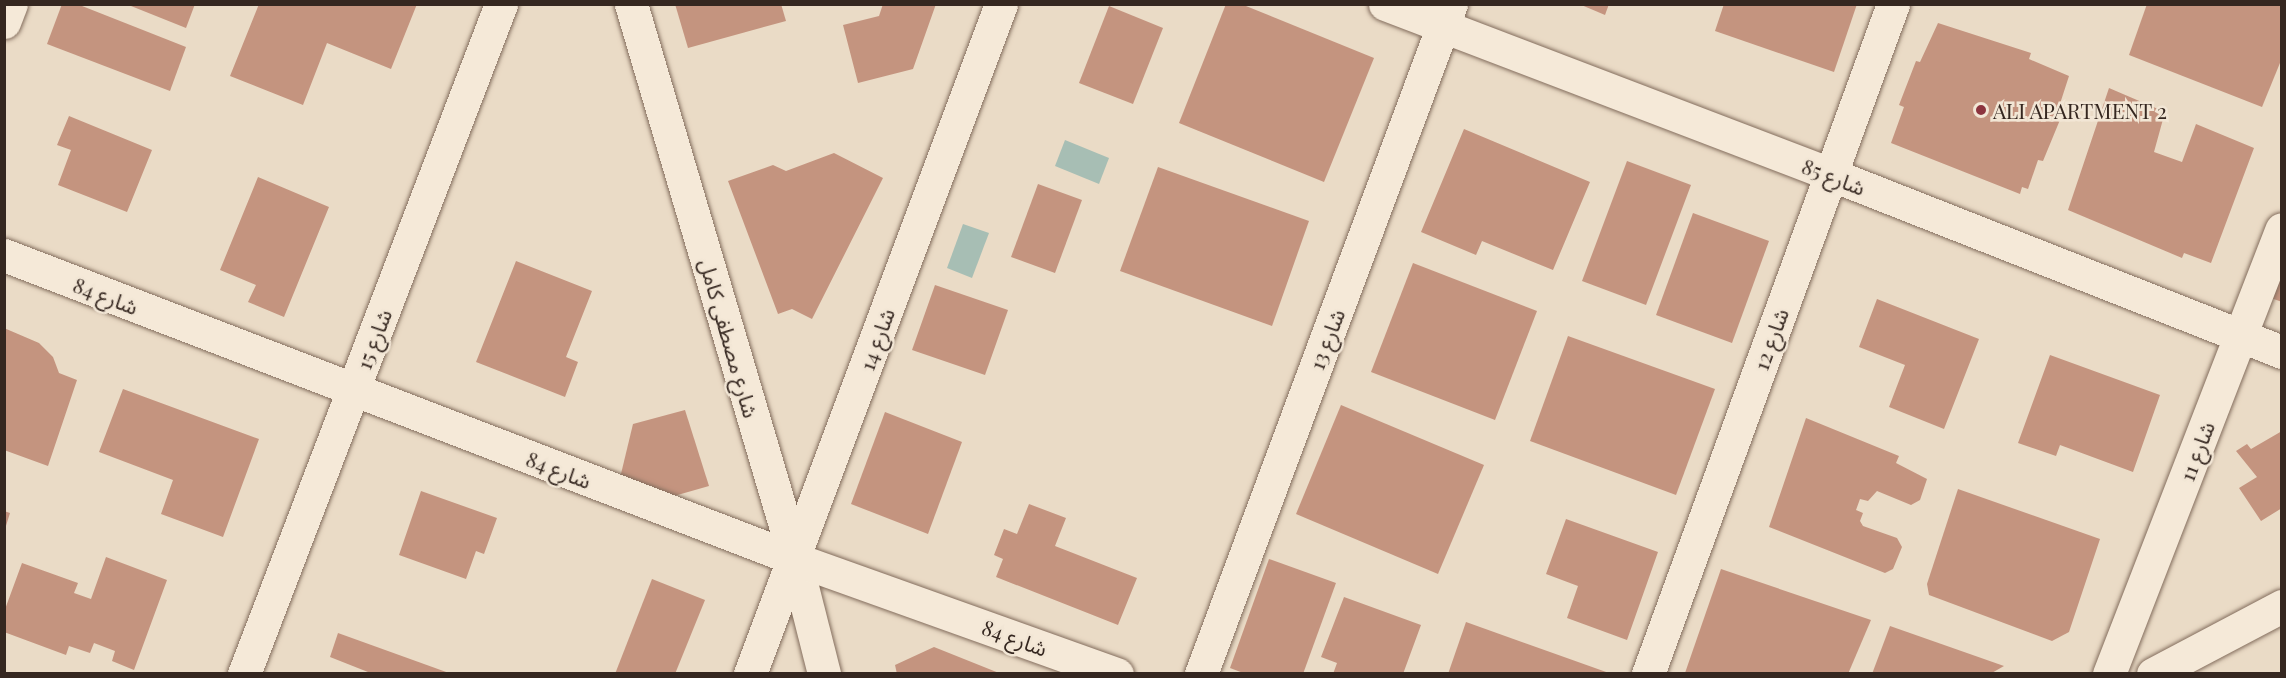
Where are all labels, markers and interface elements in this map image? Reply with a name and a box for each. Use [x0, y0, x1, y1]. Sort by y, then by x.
place label: ALI APARTMENT 2 [1993, 97, 2168, 123]
marker: ALI APARTMENT 2 [1974, 103, 1988, 117]
street label: شارع 85 [1799, 152, 1869, 200]
street label: شارع مصطفى كامل [695, 256, 765, 420]
street label: شارع 84 [70, 271, 142, 319]
street label: شارع 14 [853, 304, 899, 374]
street label: شارع 15 [350, 305, 396, 373]
street label: شارع 13 [1303, 305, 1349, 373]
street label: شارع 12 [1747, 305, 1793, 373]
street label: شارع 11 [2173, 418, 2219, 484]
street label: شارع 84 [523, 445, 595, 493]
street label: شارع 84 [979, 614, 1051, 660]

